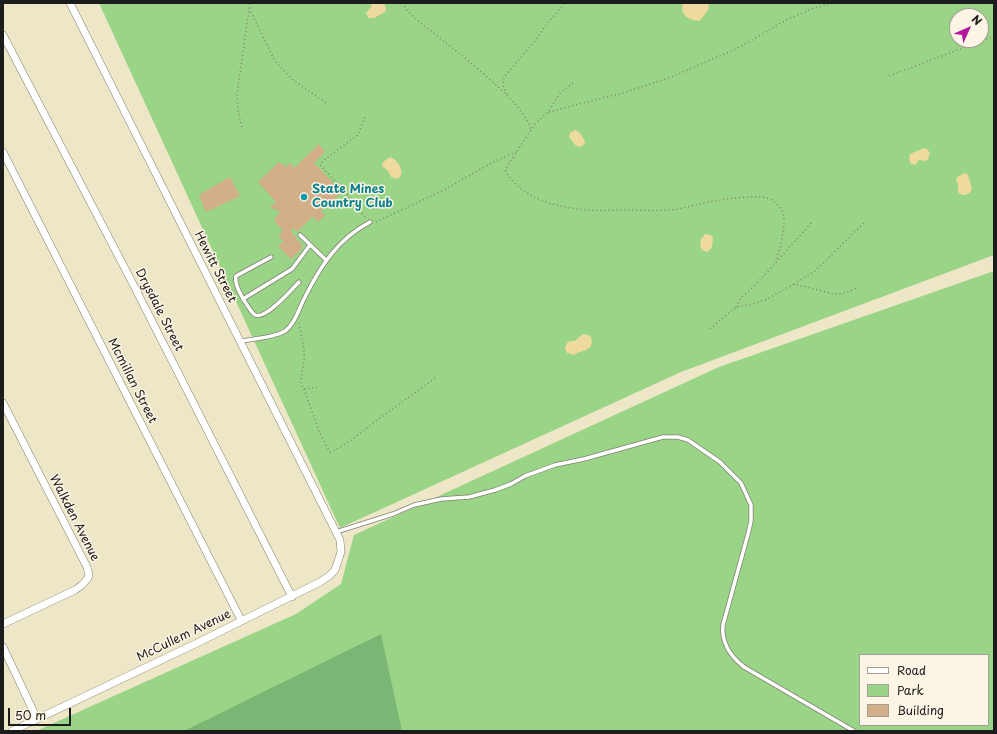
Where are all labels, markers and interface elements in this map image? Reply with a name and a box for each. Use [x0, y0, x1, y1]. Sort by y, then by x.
north arrow [949, 8, 989, 48]
text: N [968, 11, 986, 29]
place label: State Mines Country Club [312, 183, 393, 211]
marker: State Mines Country Club [299, 192, 309, 202]
street label: Hewitt Street [191, 229, 239, 305]
street label: Drysdale Street [132, 266, 186, 354]
street label: Mcmillan Street [104, 336, 160, 426]
street label: Walkden Avenue [46, 472, 102, 564]
street label: McCullem Avenue [135, 607, 233, 665]
legend [859, 654, 989, 726]
text: Road [897, 661, 926, 679]
text: Park [897, 681, 924, 699]
scale bar [10, 700, 73, 726]
text: Building [897, 701, 944, 719]
text: 50 m [15, 706, 46, 724]

